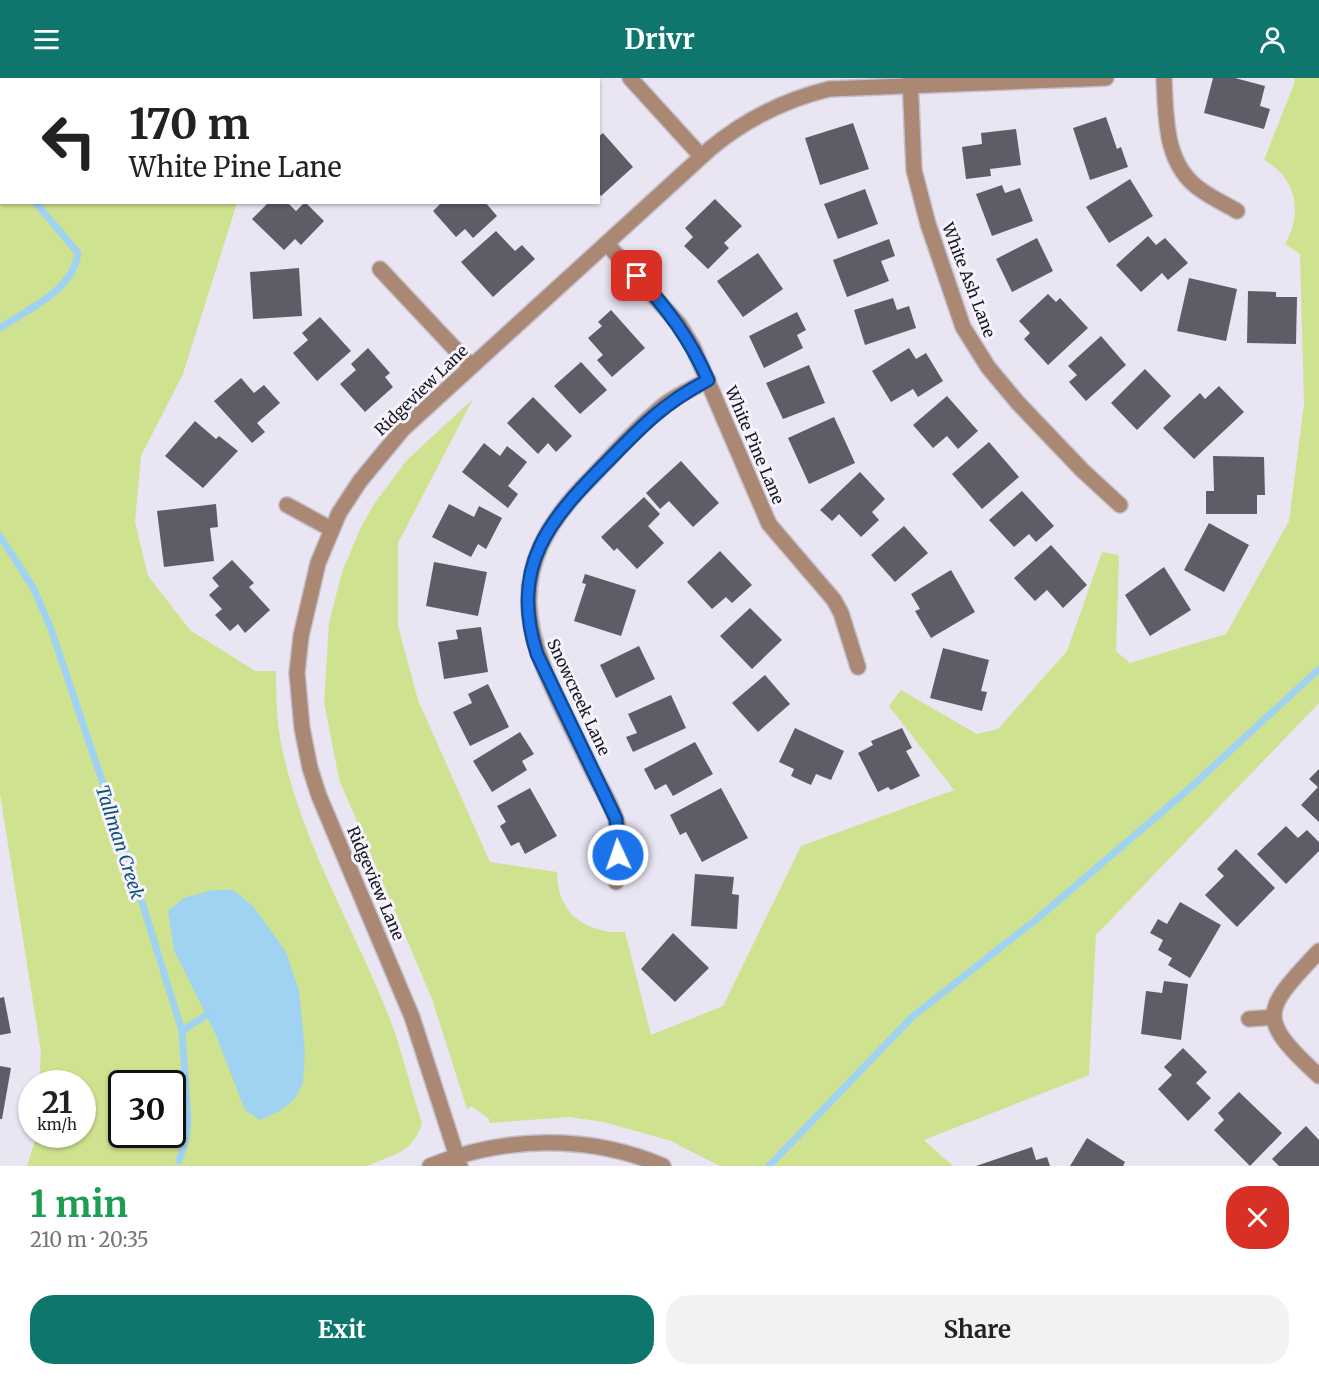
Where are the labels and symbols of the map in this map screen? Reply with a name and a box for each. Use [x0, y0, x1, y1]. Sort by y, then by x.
street label: White Ash Lane [938, 219, 1000, 340]
pin [611, 250, 662, 301]
street label: Ridgeview Lane [370, 340, 472, 440]
street label: White Pine Lane [721, 382, 789, 507]
street label: Snowcreek Lane [543, 636, 615, 758]
water label: Tallman Creek [91, 782, 149, 902]
street label: Ridgeview Lane [343, 823, 409, 943]
position arrow [586, 823, 650, 887]
speed limit sign: 30 [108, 1070, 186, 1148]

